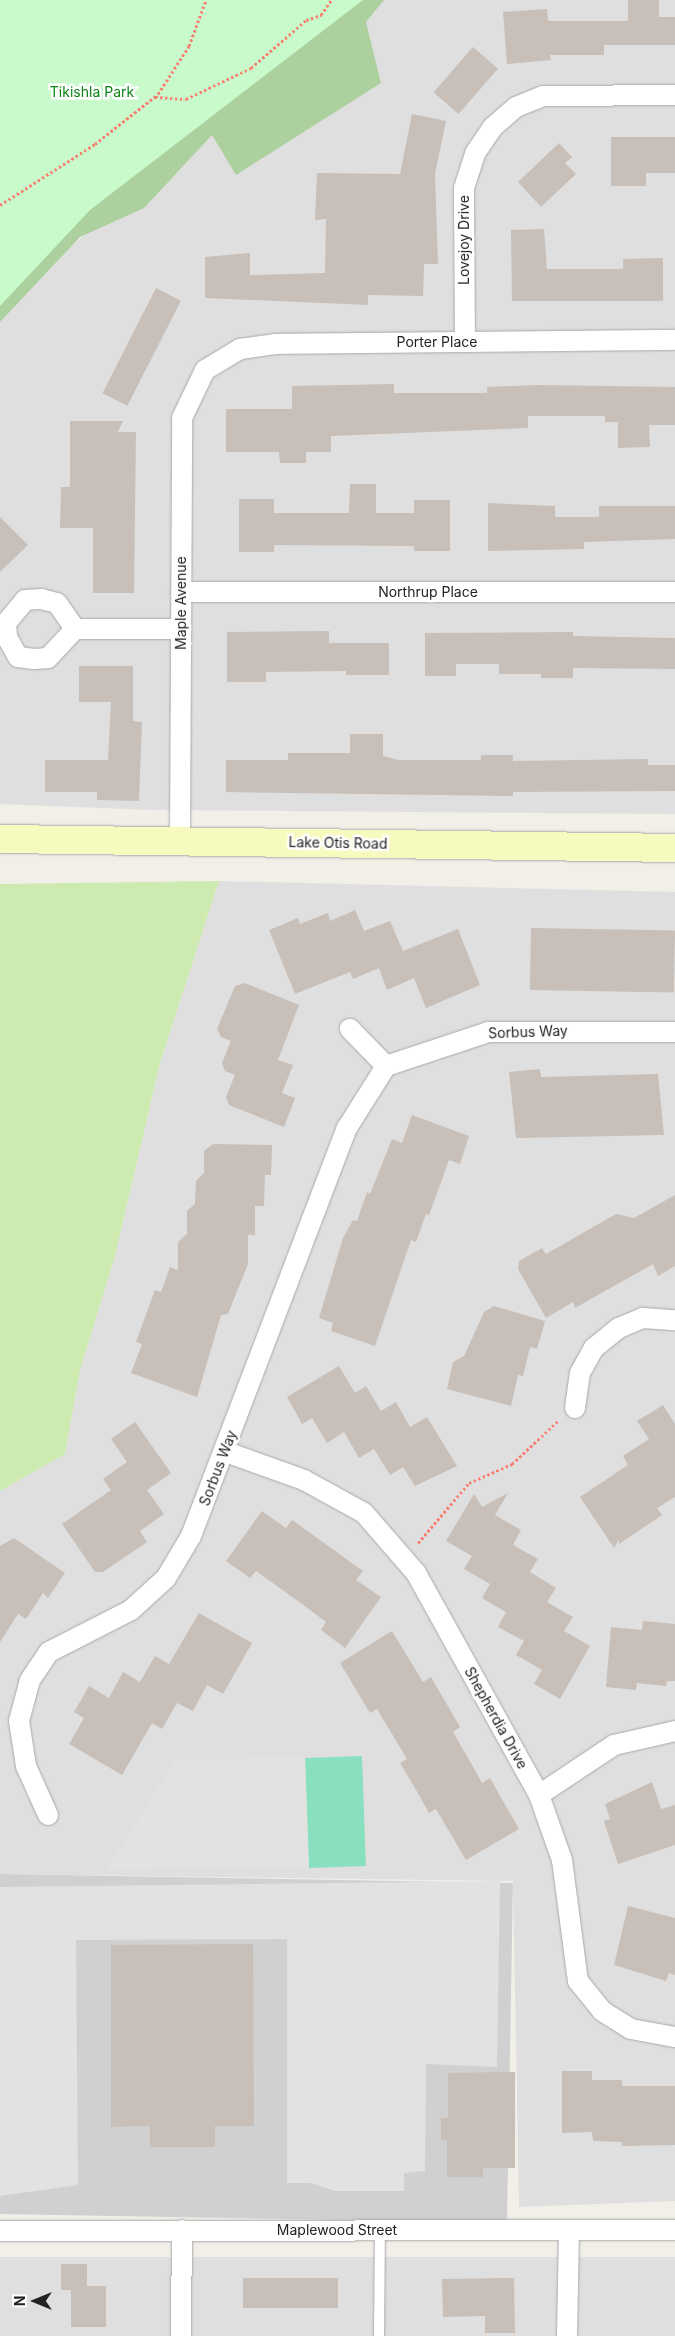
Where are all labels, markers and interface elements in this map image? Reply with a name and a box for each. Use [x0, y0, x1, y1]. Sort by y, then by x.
park label: Tikishla Park [50, 84, 134, 100]
street label: Lovejoy Drive [456, 195, 472, 285]
street label: Porter Place [397, 334, 477, 350]
street label: Maple Avenue [173, 556, 189, 650]
street label: Northrup Place [378, 584, 478, 600]
street label: Lake Otis Road [288, 834, 388, 852]
street label: Sorbus Way [488, 1022, 568, 1042]
street label: Sorbus Way [196, 1428, 240, 1508]
street label: Shepherdia Drive [461, 1664, 531, 1772]
street label: Maplewood Street [277, 2222, 397, 2238]
north arrow [10, 2276, 60, 2326]
text: N [11, 2296, 28, 2306]

